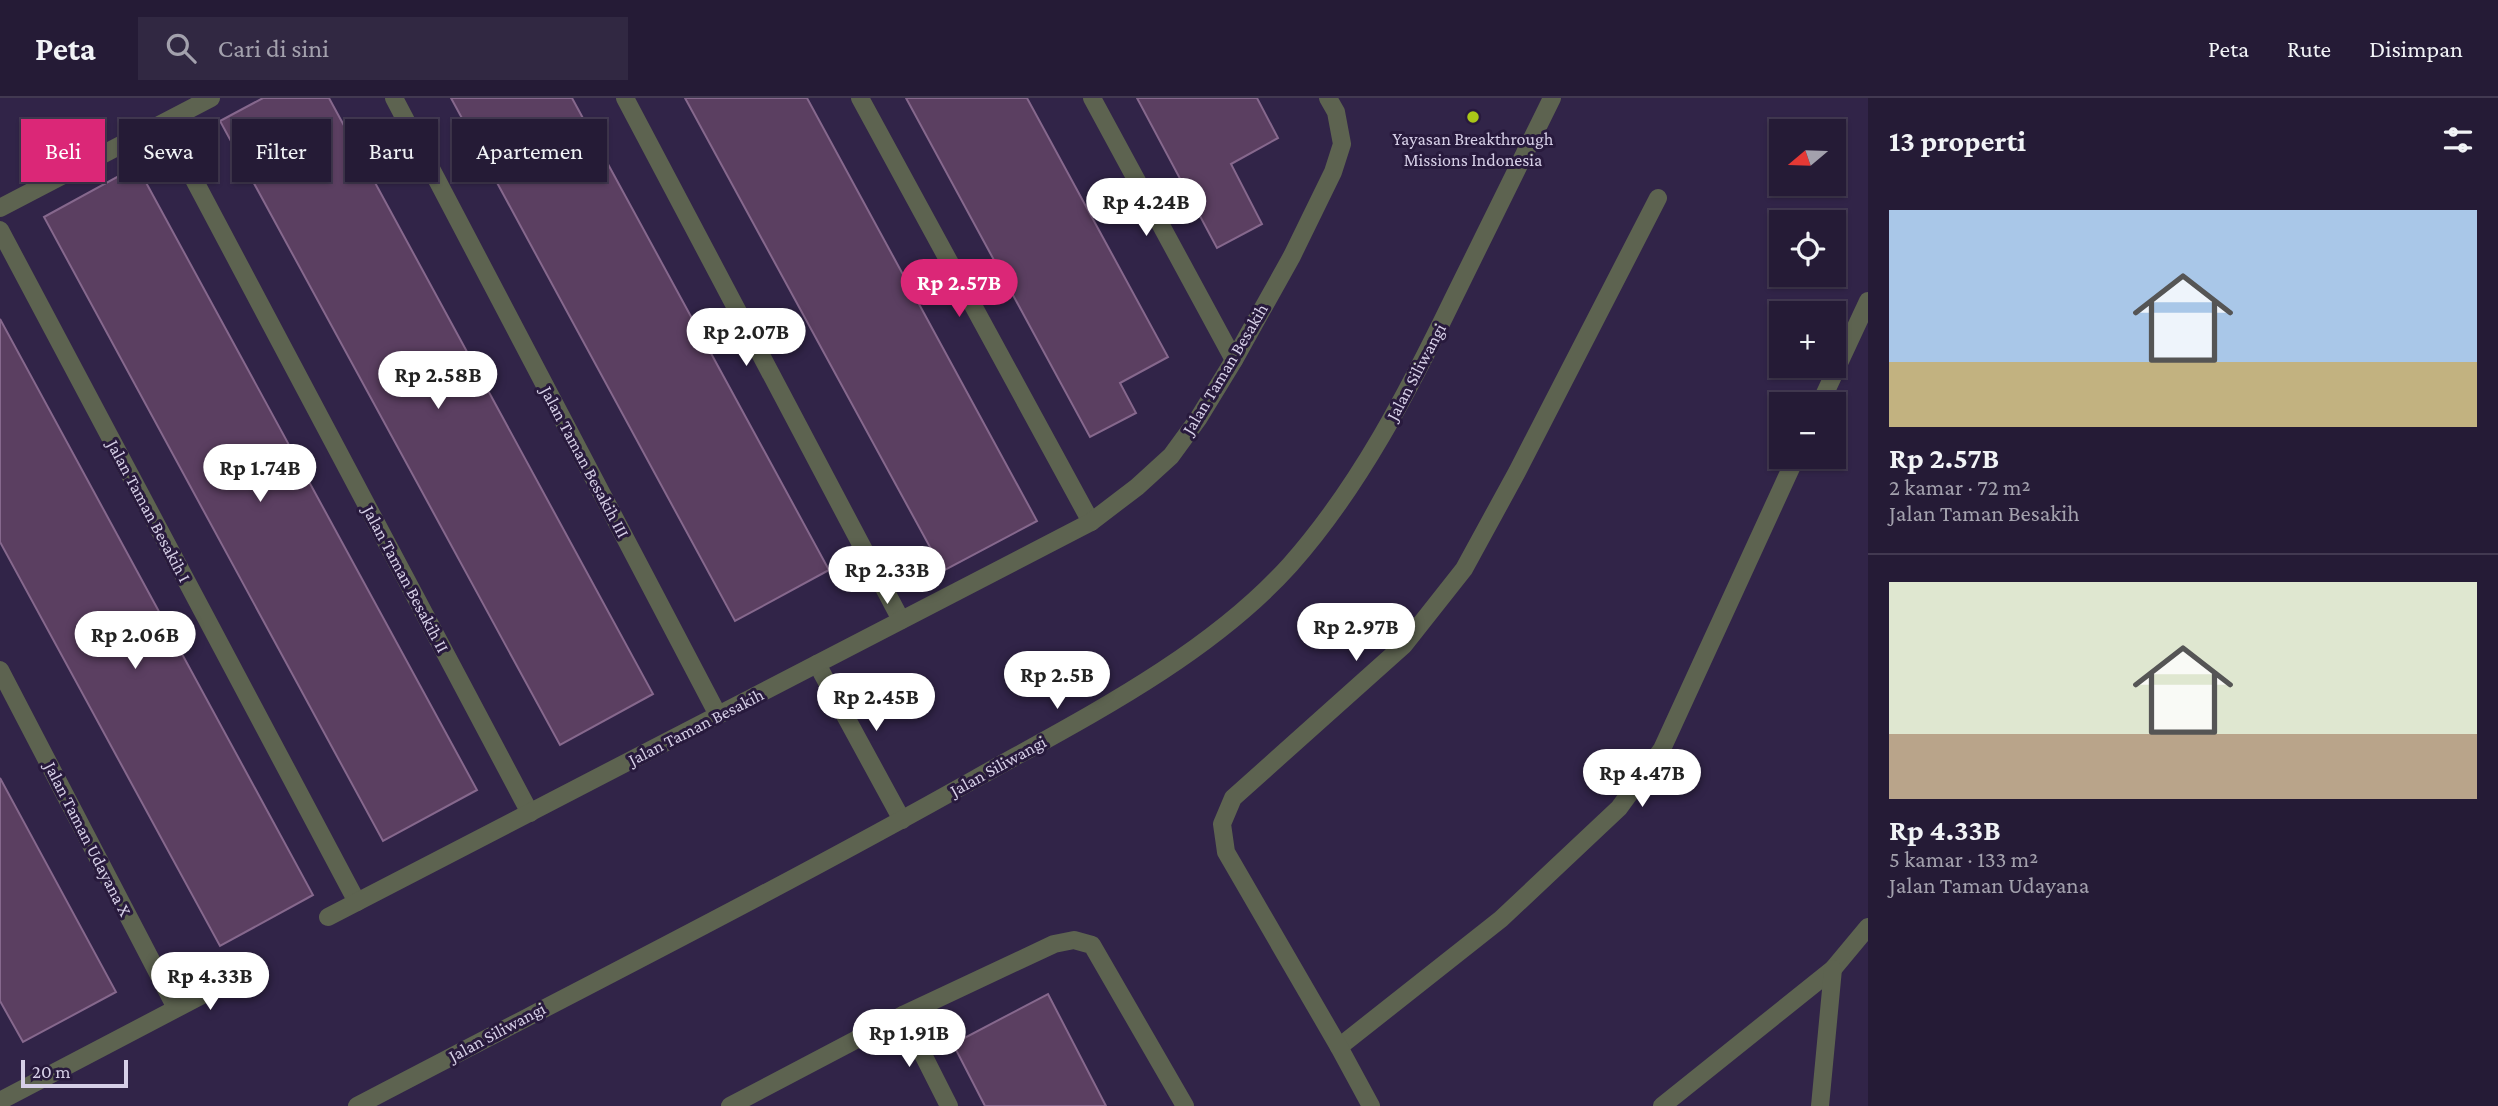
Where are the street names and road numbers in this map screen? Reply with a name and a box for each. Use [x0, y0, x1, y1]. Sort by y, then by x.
street label: Jalan Taman Besakih [1177, 300, 1272, 440]
street label: Jalan Siliwangi [1381, 320, 1450, 426]
street label: Jalan Taman Besakih III [536, 381, 633, 541]
street label: Jalan Taman Besakih I [102, 435, 195, 585]
street label: Jalan Taman Besakih II [358, 500, 453, 656]
street label: Jalan Taman Besakih [623, 684, 767, 771]
street label: Jalan Siliwangi [945, 731, 1050, 802]
street label: Jalan Taman Udayana X [40, 757, 136, 920]
street label: Jalan Siliwangi [443, 998, 549, 1067]

